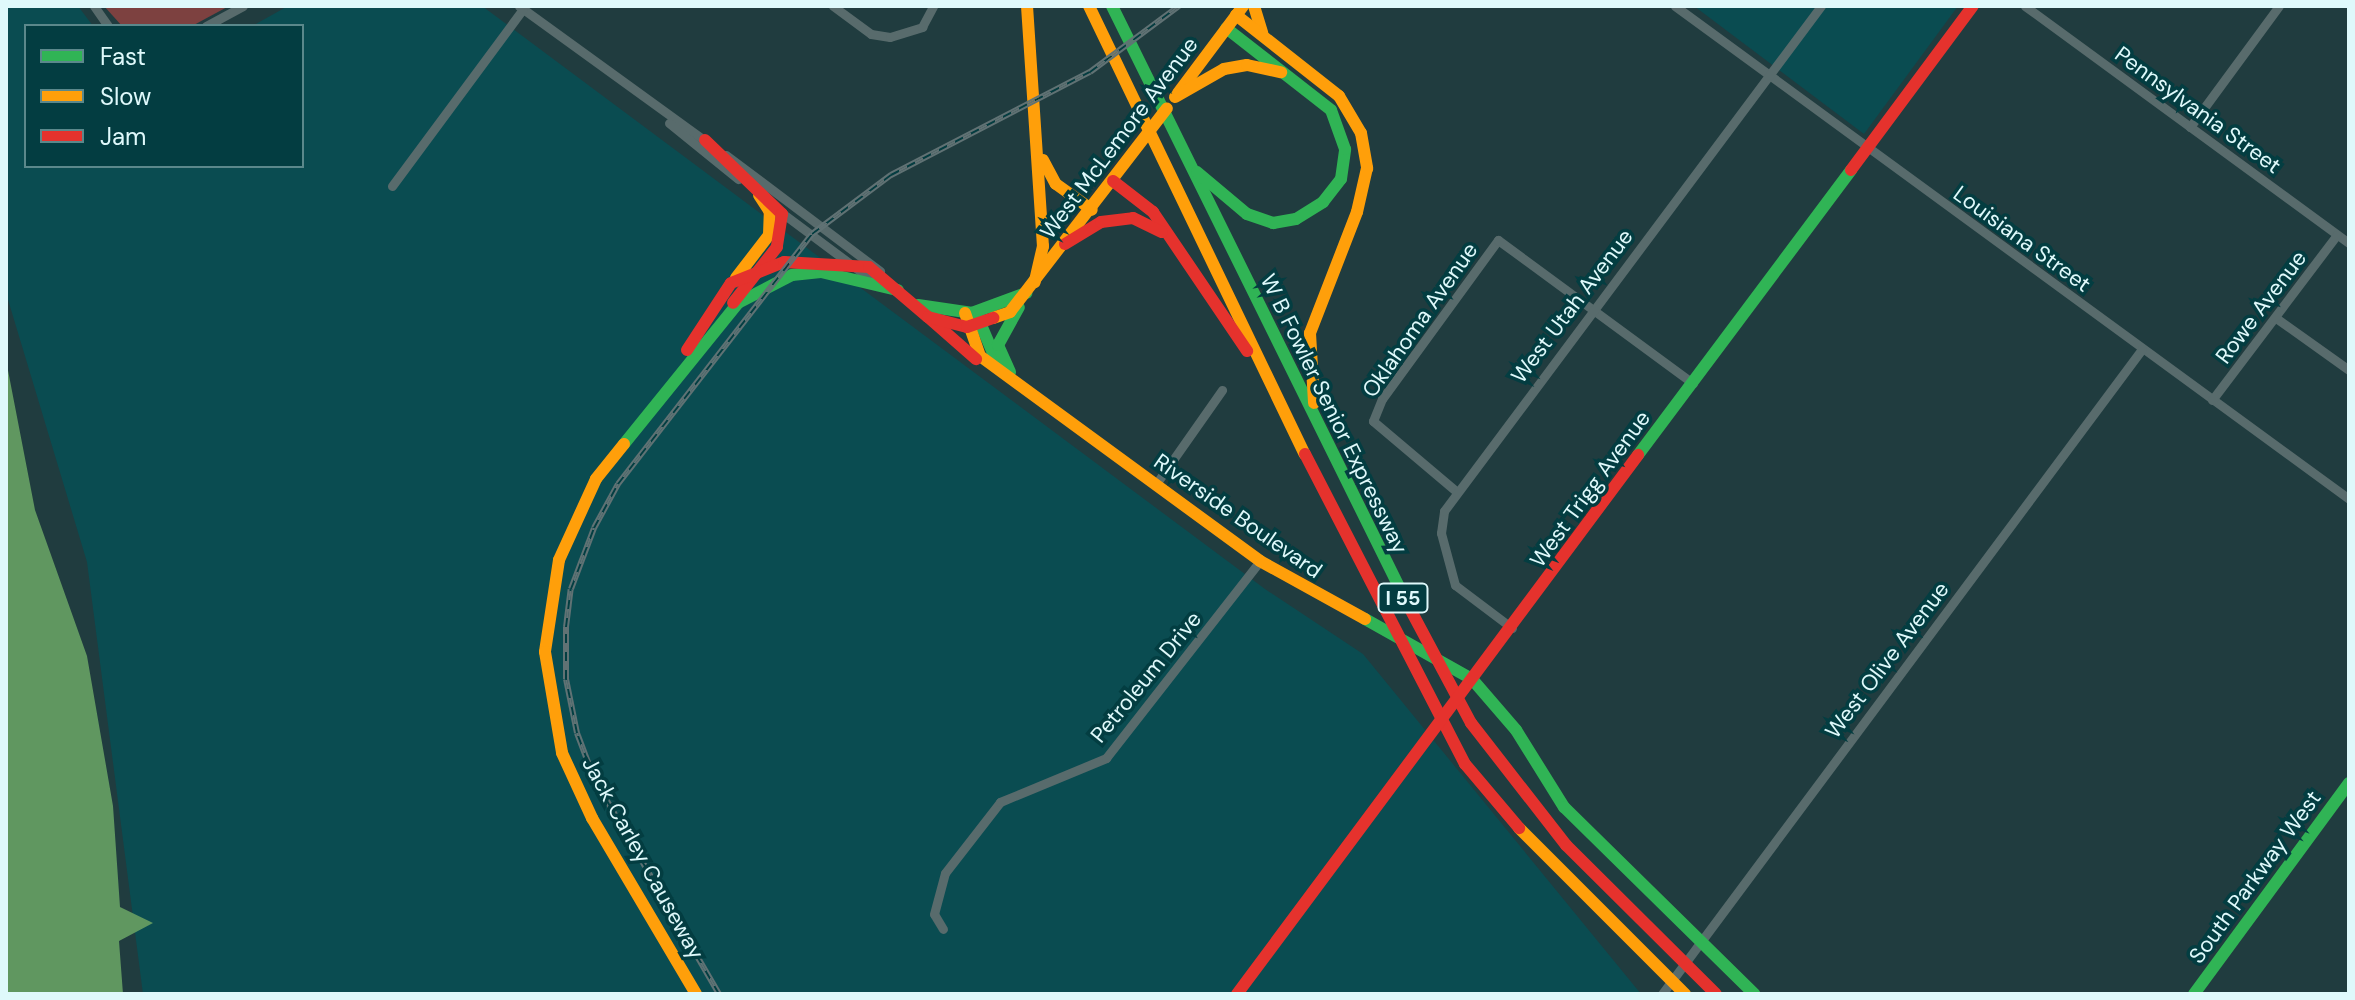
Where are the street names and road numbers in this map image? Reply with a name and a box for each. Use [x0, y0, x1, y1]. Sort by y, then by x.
street label: West McLemore Avenue [1034, 32, 1204, 244]
street label: Pennsylvania Street [2110, 41, 2286, 179]
street label: Louisiana Street [1948, 180, 2096, 298]
street label: West Utah Avenue [1505, 224, 1639, 388]
street label: Oklahoma Avenue [1357, 238, 1483, 402]
street label: Rowe Avenue [2210, 245, 2312, 369]
street label: W B Fowler Senior Expressway [1255, 270, 1413, 558]
street label: West Trigg Avenue [1524, 405, 1656, 573]
street label: Riverside Boulevard [1149, 448, 1327, 584]
street label: West Olive Avenue [1820, 577, 1954, 743]
road number: I 55 [1377, 582, 1429, 614]
street label: Petroleum Drive [1085, 606, 1207, 748]
street label: Jack Carley Causeway [576, 752, 710, 964]
street label: South Parkway West [2183, 786, 2327, 968]

